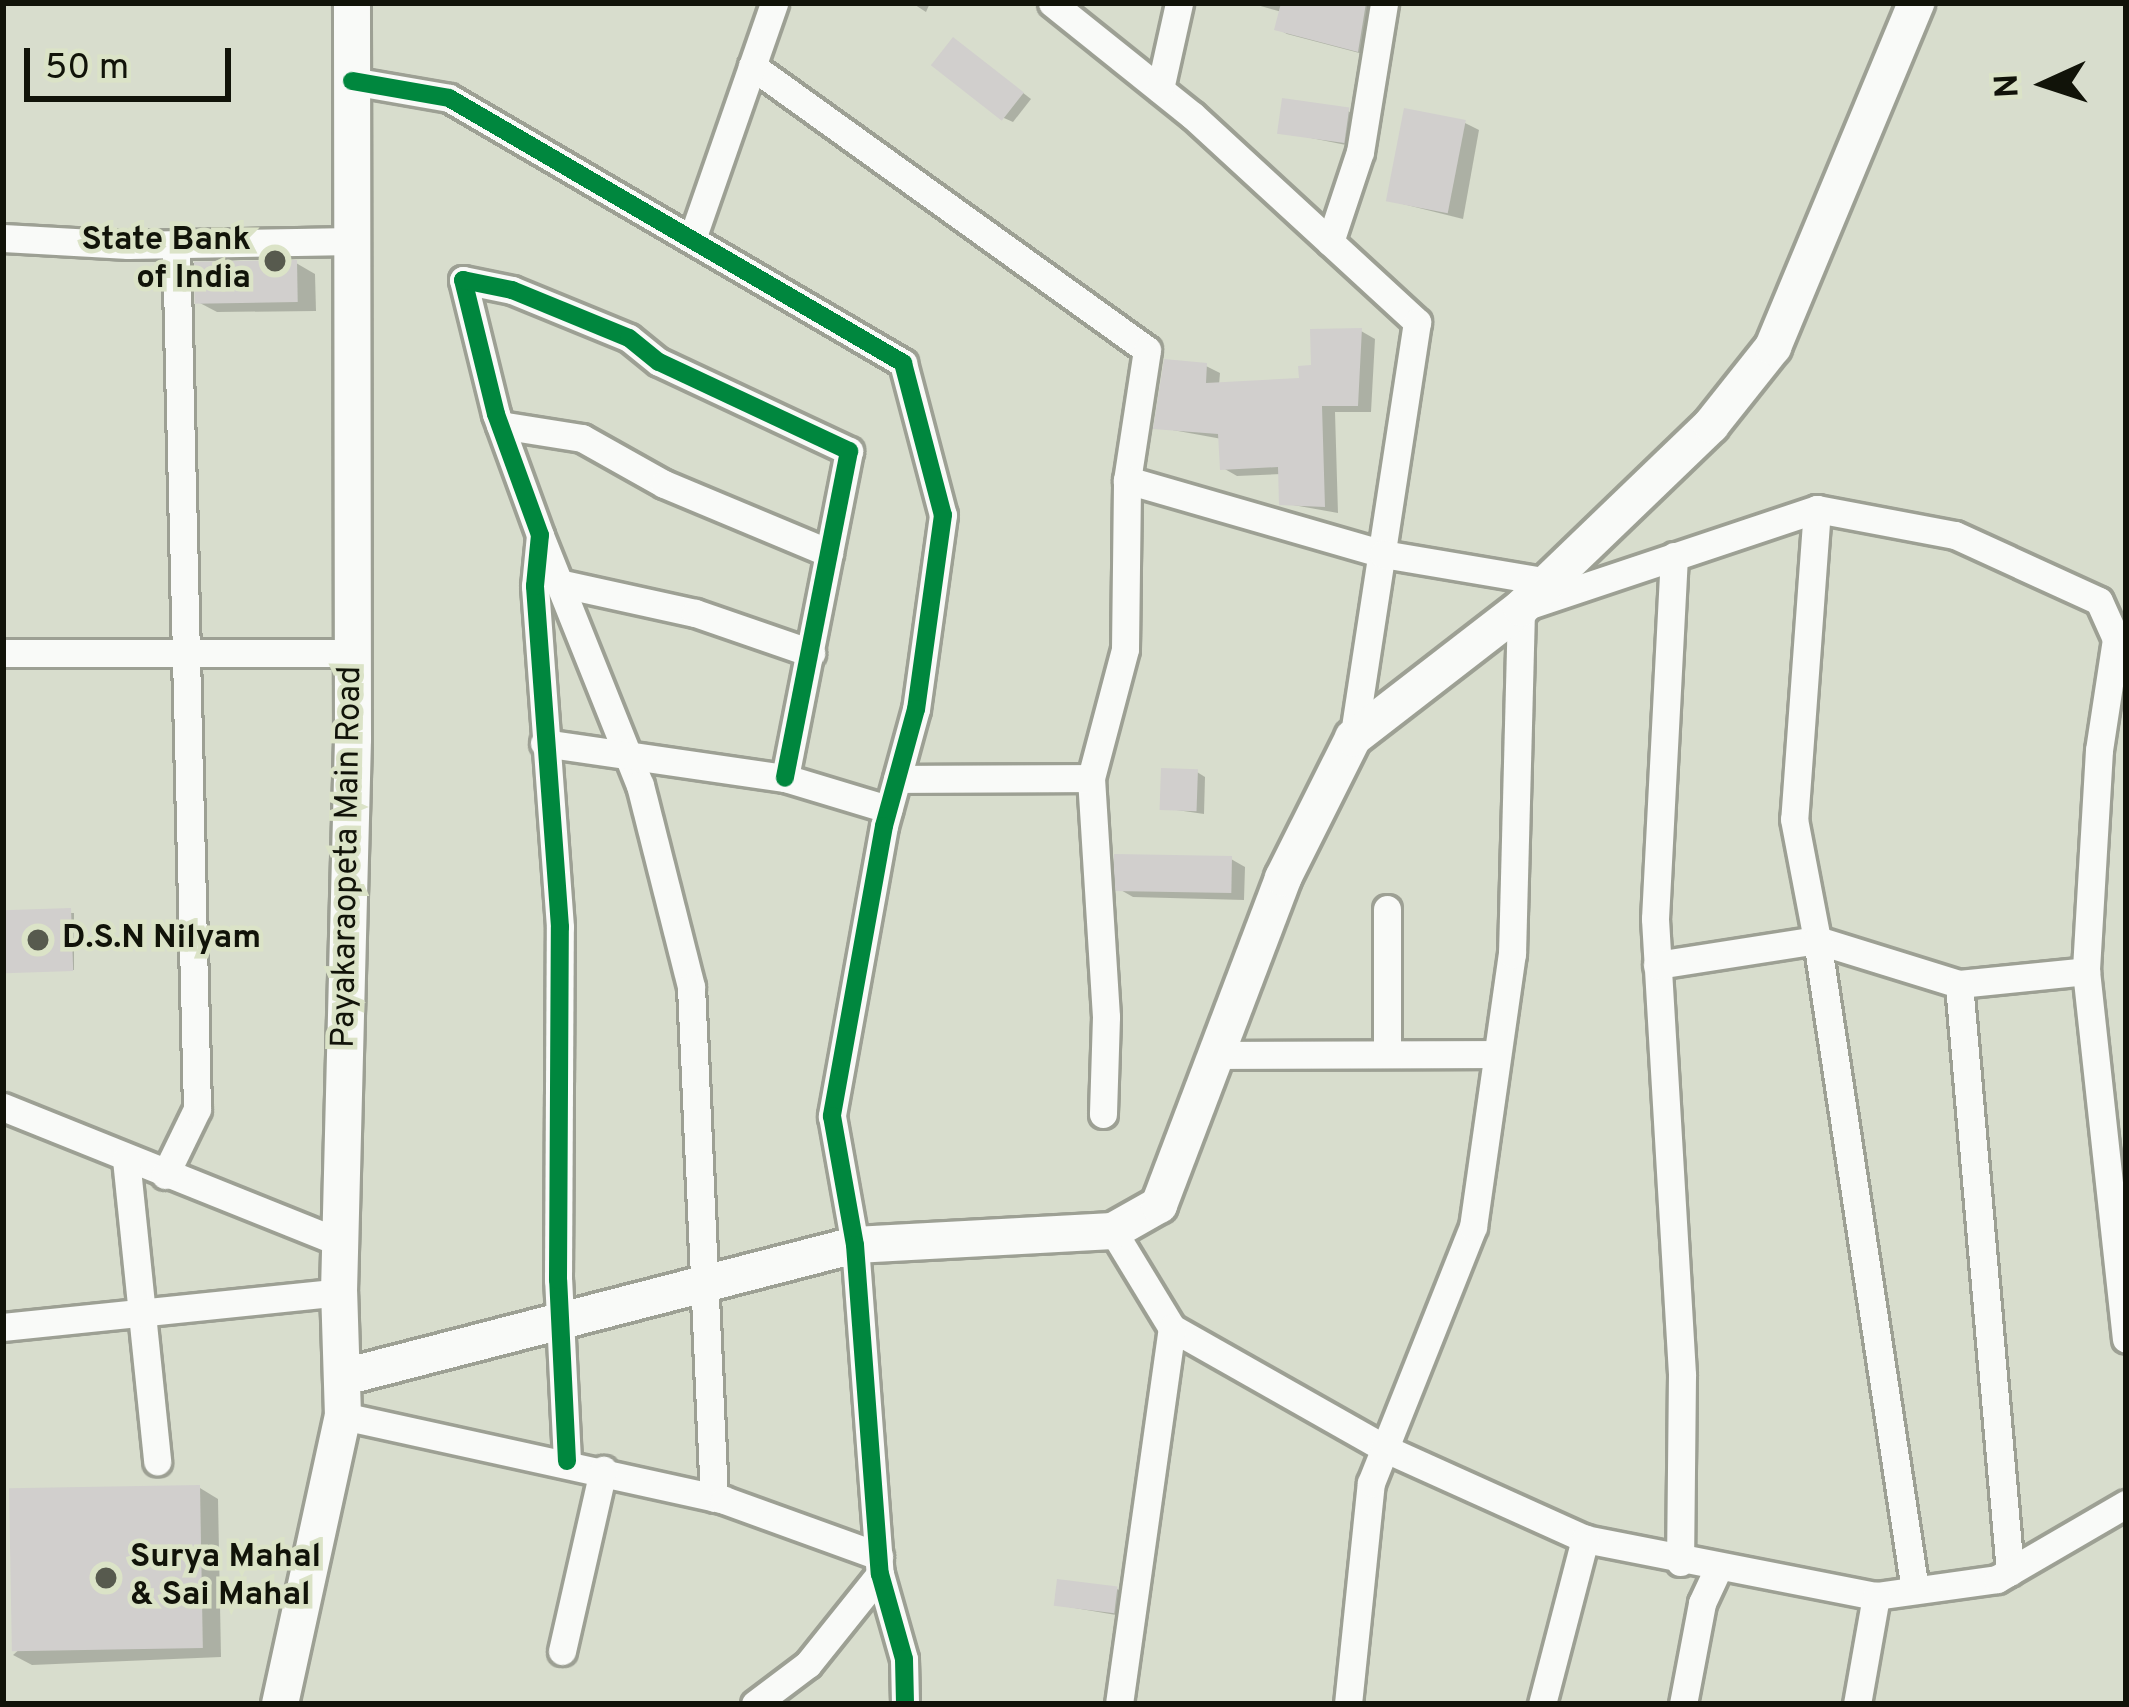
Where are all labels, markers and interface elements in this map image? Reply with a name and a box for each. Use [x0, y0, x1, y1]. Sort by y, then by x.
scale bar [30, 24, 237, 98]
north arrow [1985, 24, 2105, 144]
text: 50 m [45, 46, 129, 92]
text: N [1987, 73, 2031, 99]
place label: State Bank of India [81, 222, 251, 300]
marker: State Bank of India [262, 248, 288, 274]
street label: Payakaraopeta Main Road [326, 666, 372, 1048]
place label: D.S.N Nilyam [62, 920, 261, 960]
marker: D.S.N Nilyam [25, 927, 51, 953]
place label: Surya Mahal & Sai Mahal [130, 1539, 321, 1617]
marker: Surya Mahal & Sai Mahal [93, 1565, 119, 1591]

